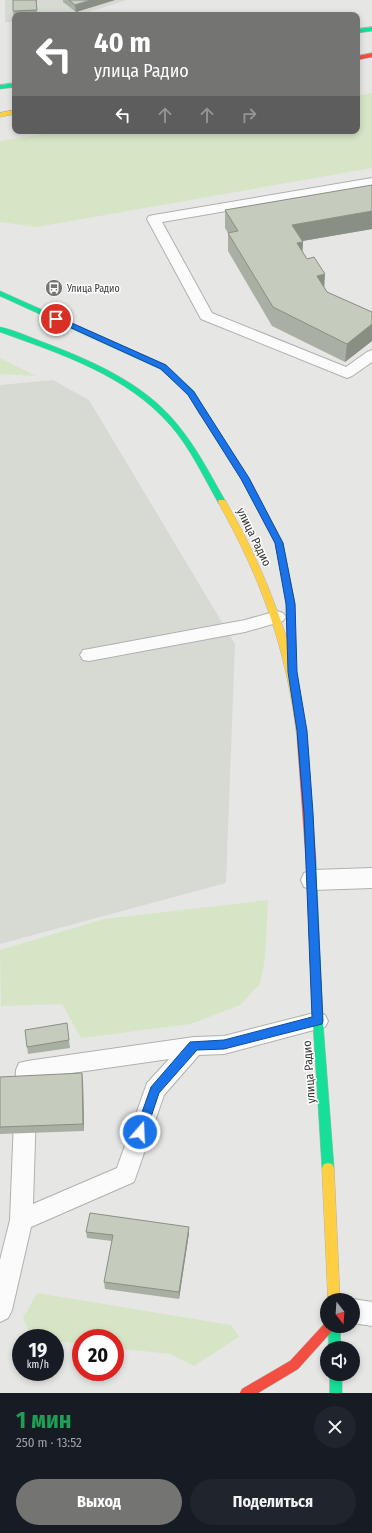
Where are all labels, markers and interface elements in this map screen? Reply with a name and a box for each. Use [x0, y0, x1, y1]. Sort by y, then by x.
text: 40 m [94, 26, 151, 59]
icon: left [28, 28, 80, 80]
text: улица Радио [94, 60, 189, 82]
icon: left [112, 104, 134, 126]
icon: ahead [154, 104, 176, 126]
icon: ahead [196, 104, 218, 126]
icon: right [238, 104, 260, 126]
bus stop icon: Улица Радио [44, 278, 64, 298]
place label: Улица Радио [66, 283, 120, 295]
pin [39, 302, 73, 336]
icon: arrive [45, 308, 67, 330]
street label: улица Радио [234, 506, 274, 568]
street label: улица Радио [300, 1040, 318, 1104]
position arrow [119, 1111, 161, 1153]
north arrow [320, 1293, 360, 1333]
map controls [320, 1293, 360, 1381]
speed limit sign: 20 [72, 1329, 124, 1381]
text: 19 [29, 1338, 47, 1362]
button: sound [320, 1341, 360, 1381]
text: km/h [27, 1359, 49, 1371]
text: 1 мин [16, 1406, 71, 1434]
button: close [314, 1406, 356, 1448]
text: 250 m · 13:52 [16, 1435, 82, 1450]
button: Выход [16, 1479, 182, 1525]
button: Поделиться [190, 1479, 356, 1525]

